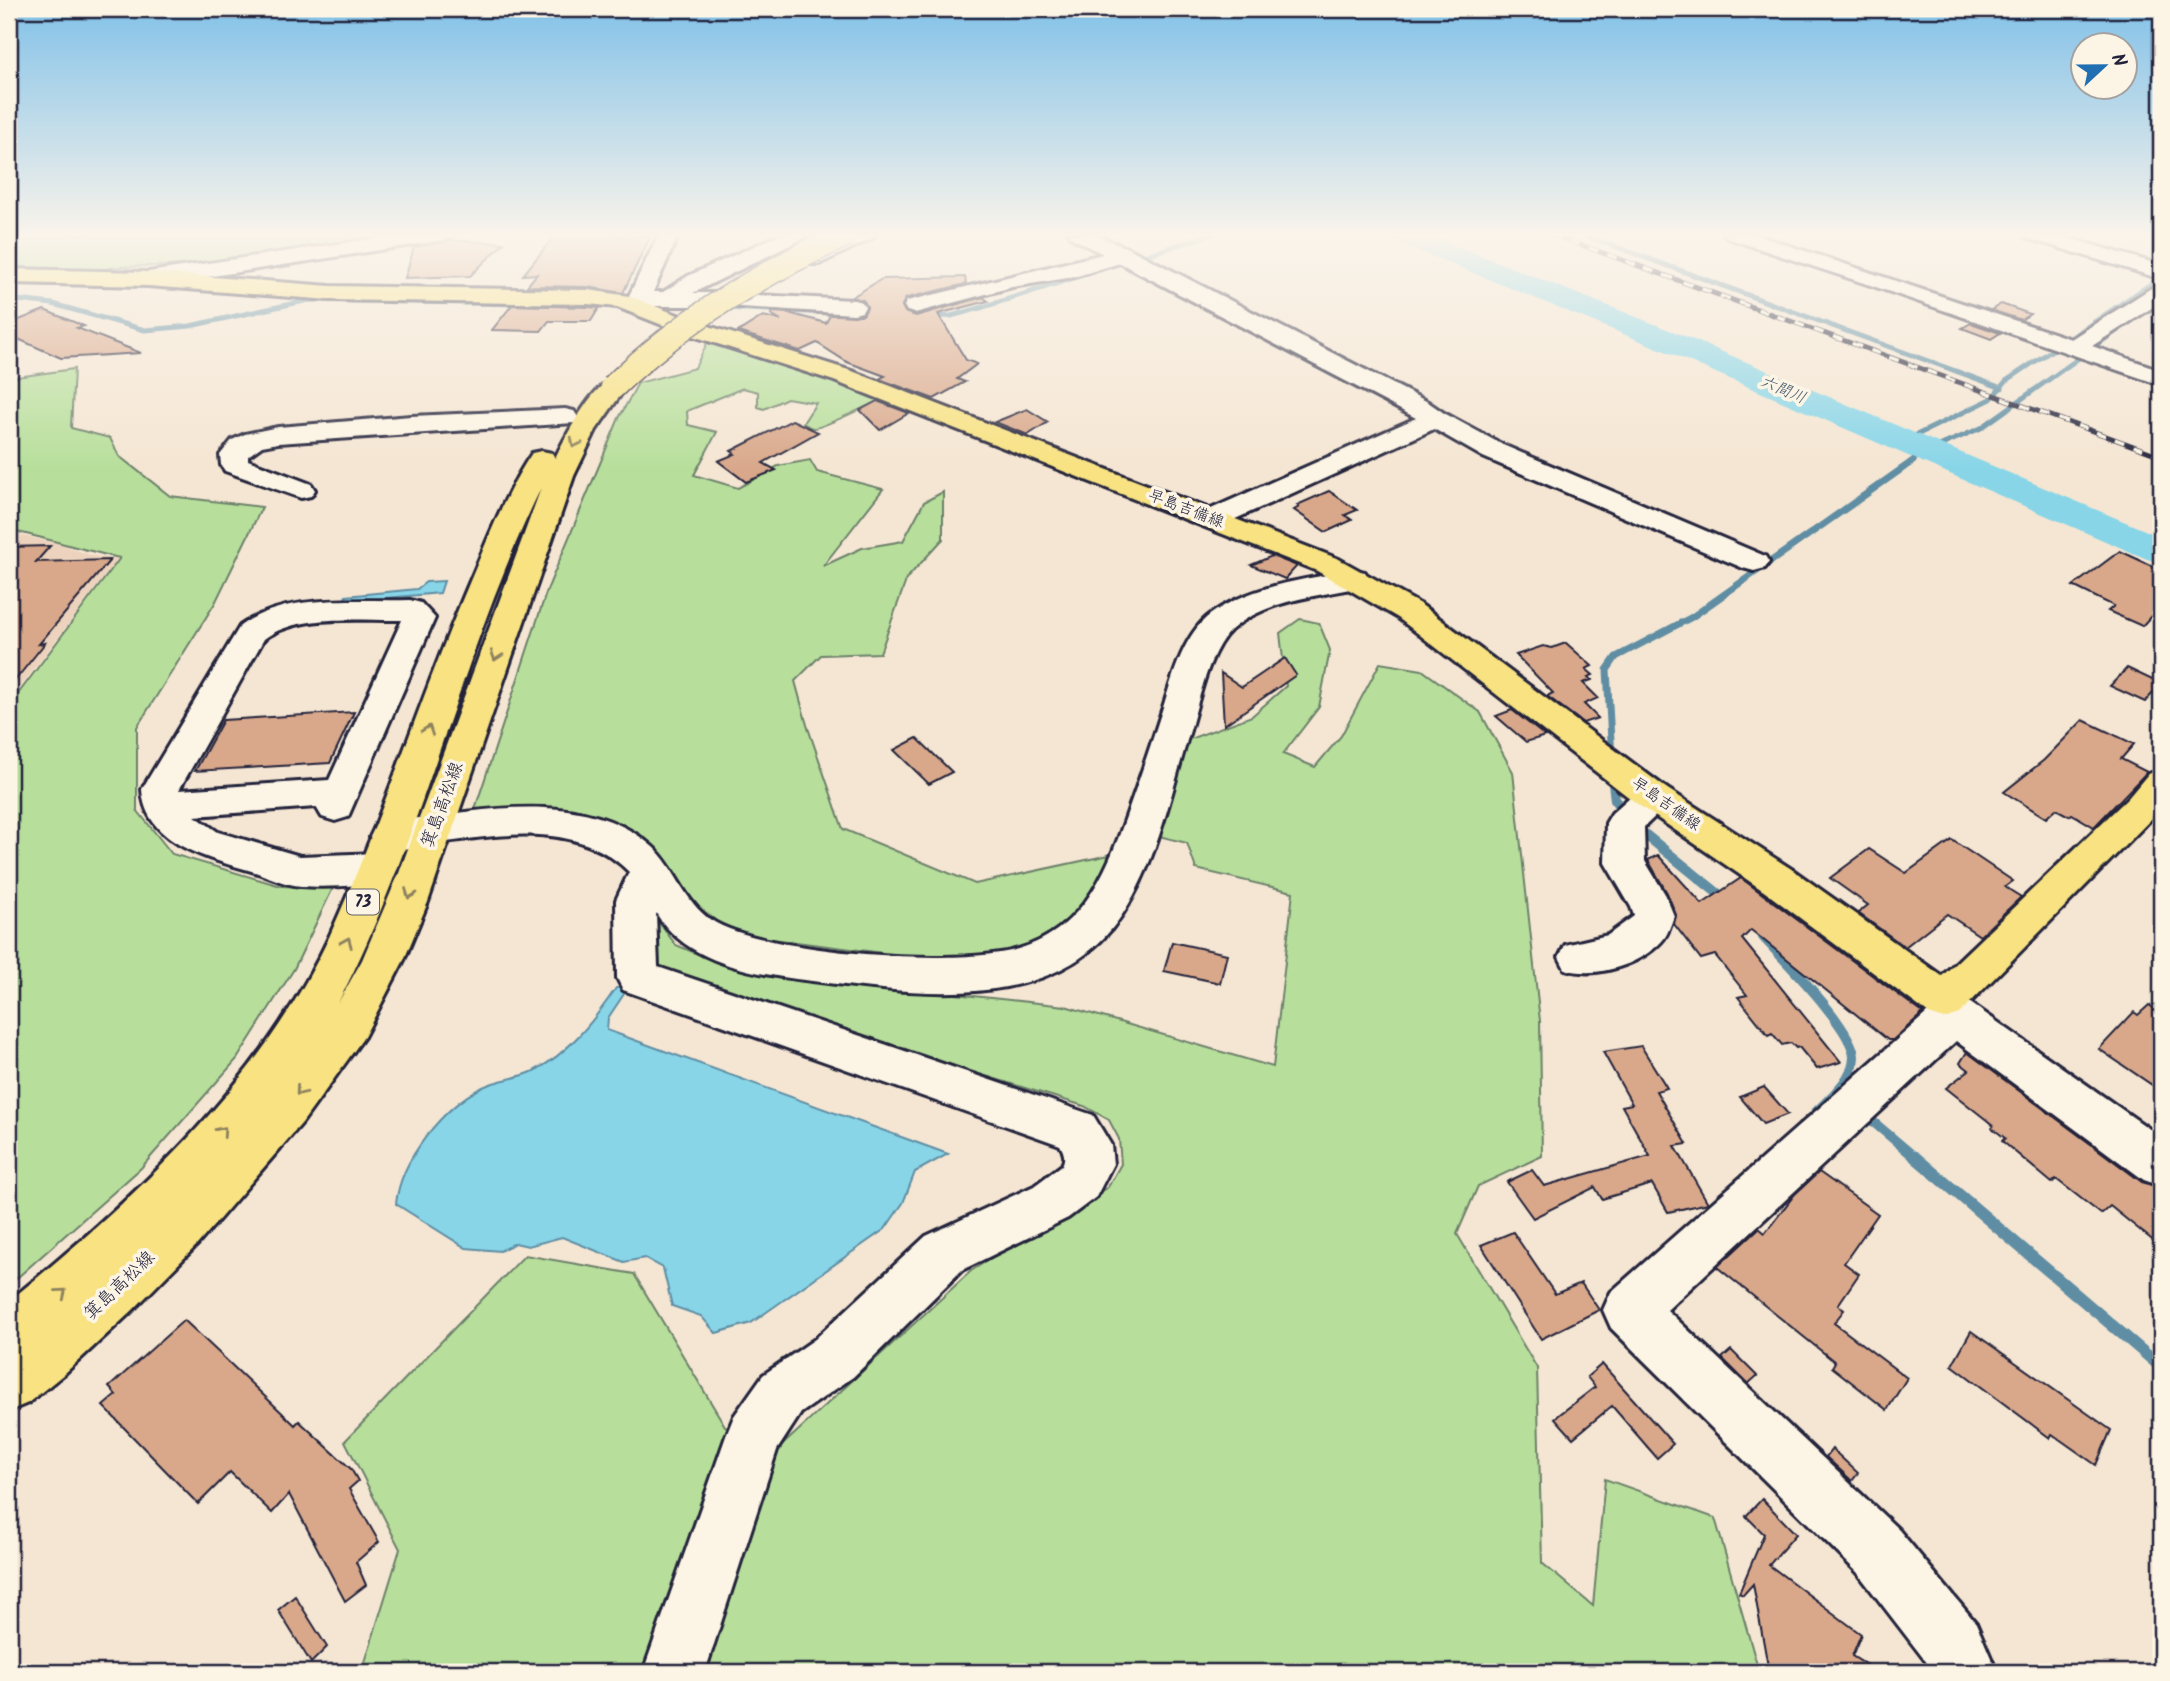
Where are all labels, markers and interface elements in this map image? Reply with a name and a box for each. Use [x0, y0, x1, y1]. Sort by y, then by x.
north arrow [2068, 32, 2138, 102]
text: N [2102, 49, 2134, 72]
water label: 六間川 [1756, 369, 1810, 411]
one-way arrow [570, 436, 584, 448]
street label: 早島吉備線 [1144, 483, 1228, 535]
one-way arrow [490, 650, 504, 662]
one-way arrow [420, 724, 434, 736]
street label: 箕島高松線 [414, 758, 472, 852]
street label: 早島吉備線 [1626, 771, 1706, 837]
one-way arrow [405, 887, 419, 899]
road number: 73 [347, 890, 379, 914]
one-way arrow [338, 937, 352, 949]
one-way arrow [295, 1084, 308, 1096]
one-way arrow [214, 1126, 226, 1139]
street label: 箕島高松線 [78, 1244, 162, 1328]
one-way arrow [54, 1288, 66, 1301]

